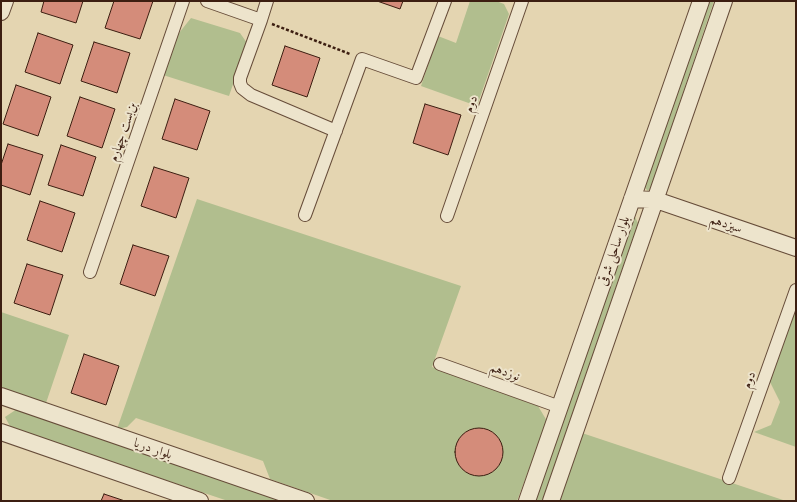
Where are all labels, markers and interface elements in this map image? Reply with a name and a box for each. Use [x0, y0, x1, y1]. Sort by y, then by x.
street label: دوم [461, 93, 481, 115]
street label: بن‌بست چهارم [106, 100, 140, 164]
street label: سیزدهم [708, 211, 744, 237]
street label: بلوار ساحلی شرقی [595, 214, 633, 288]
street label: نوزدهم [488, 359, 522, 385]
street label: دوم [739, 369, 759, 391]
street label: بلوار دریا [132, 435, 174, 463]

